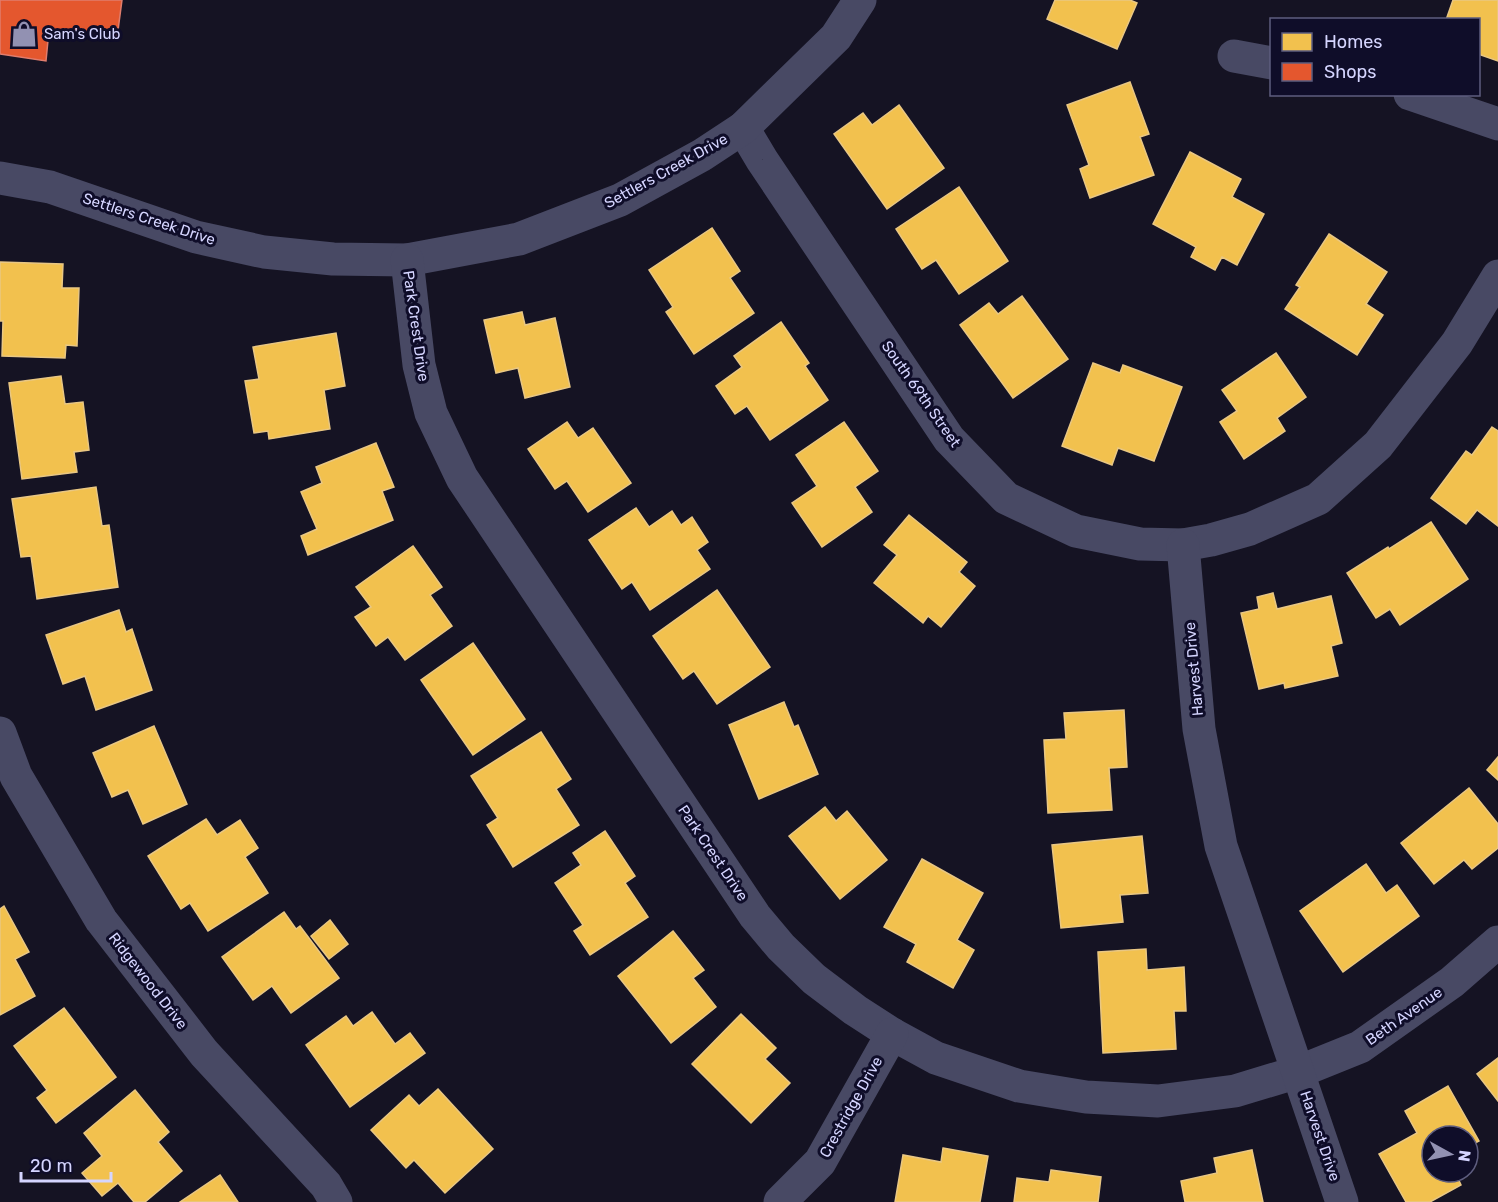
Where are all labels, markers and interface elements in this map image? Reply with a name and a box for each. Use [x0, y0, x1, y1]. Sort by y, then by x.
legend [1270, 18, 1480, 96]
shop icon: Sam's Club [9, 19, 39, 49]
place label: Sam's Club [44, 25, 120, 43]
text: Homes [1324, 31, 1382, 53]
text: Shops [1324, 61, 1376, 83]
street label: Settlers Creek Drive [601, 130, 731, 212]
street label: Settlers Creek Drive [80, 189, 218, 249]
street label: Park Crest Drive [399, 269, 433, 383]
street label: South 69th Street [878, 337, 964, 451]
street label: Harvest Drive [1181, 621, 1207, 717]
street label: Park Crest Drive [674, 802, 752, 904]
street label: Ridgewood Drive [105, 929, 191, 1033]
street label: Beth Avenue [1362, 983, 1446, 1049]
street label: Crestridge Drive [816, 1053, 886, 1161]
street label: Harvest Drive [1296, 1088, 1344, 1184]
north arrow [1420, 1124, 1480, 1184]
scale bar [21, 1145, 111, 1183]
text: N [1454, 1149, 1475, 1163]
text: 20 m [30, 1155, 72, 1177]

